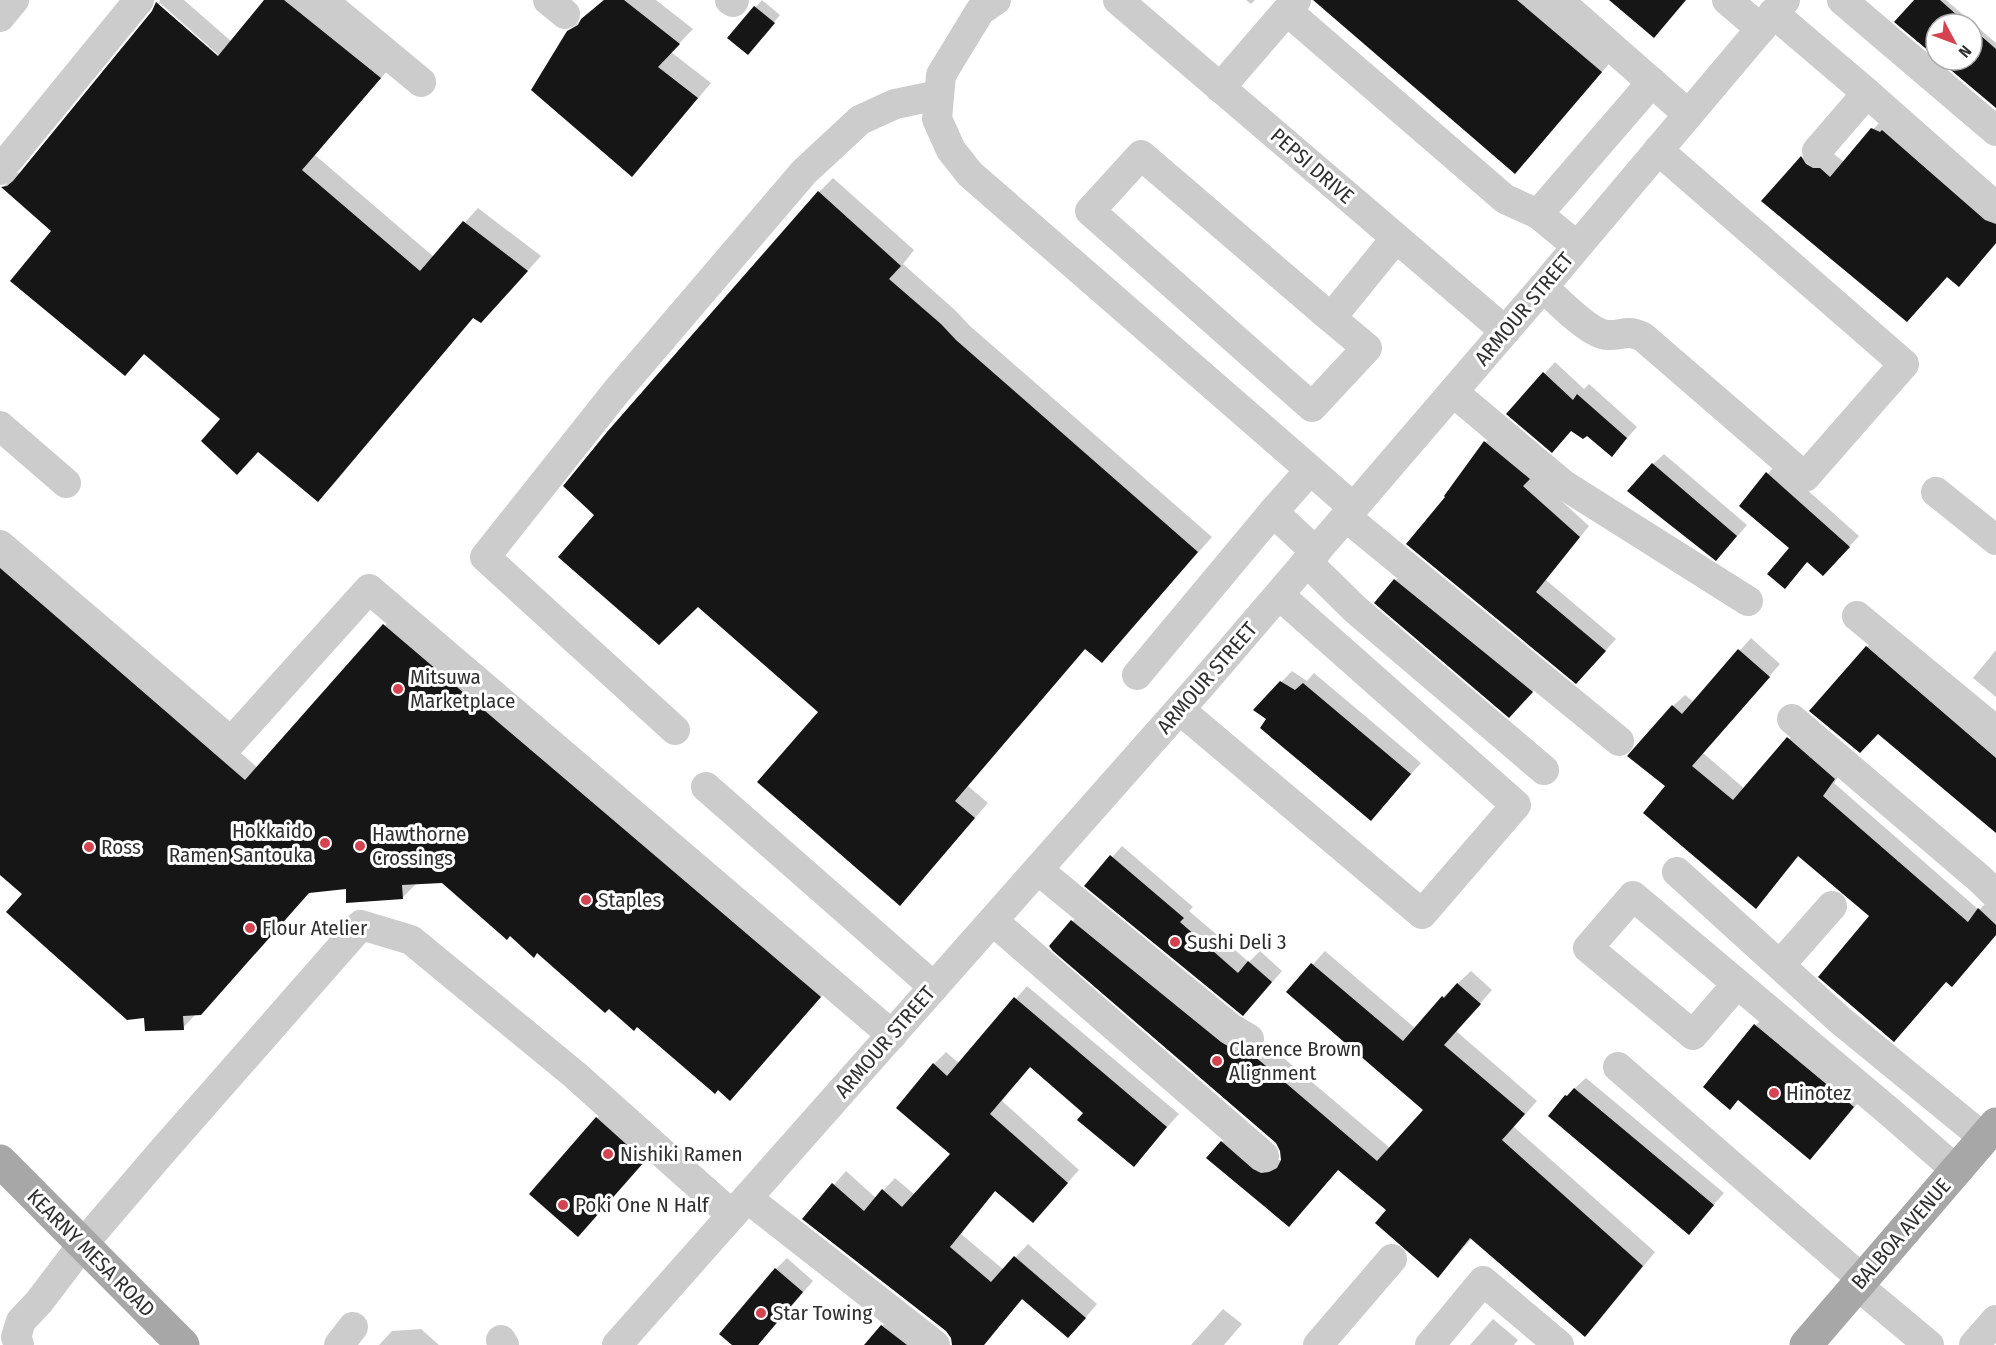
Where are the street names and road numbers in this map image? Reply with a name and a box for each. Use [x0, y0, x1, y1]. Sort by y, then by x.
street label: PEPSI DRIVE [1265, 123, 1359, 209]
street label: ARMOUR STREET [1469, 247, 1579, 371]
street label: ARMOUR STREET [1151, 617, 1263, 739]
street label: ARMOUR STREET [829, 981, 941, 1103]
street label: BALBOA AVENUE [1846, 1173, 1956, 1295]
street label: KEARNY MESA ROAD [22, 1184, 160, 1322]

